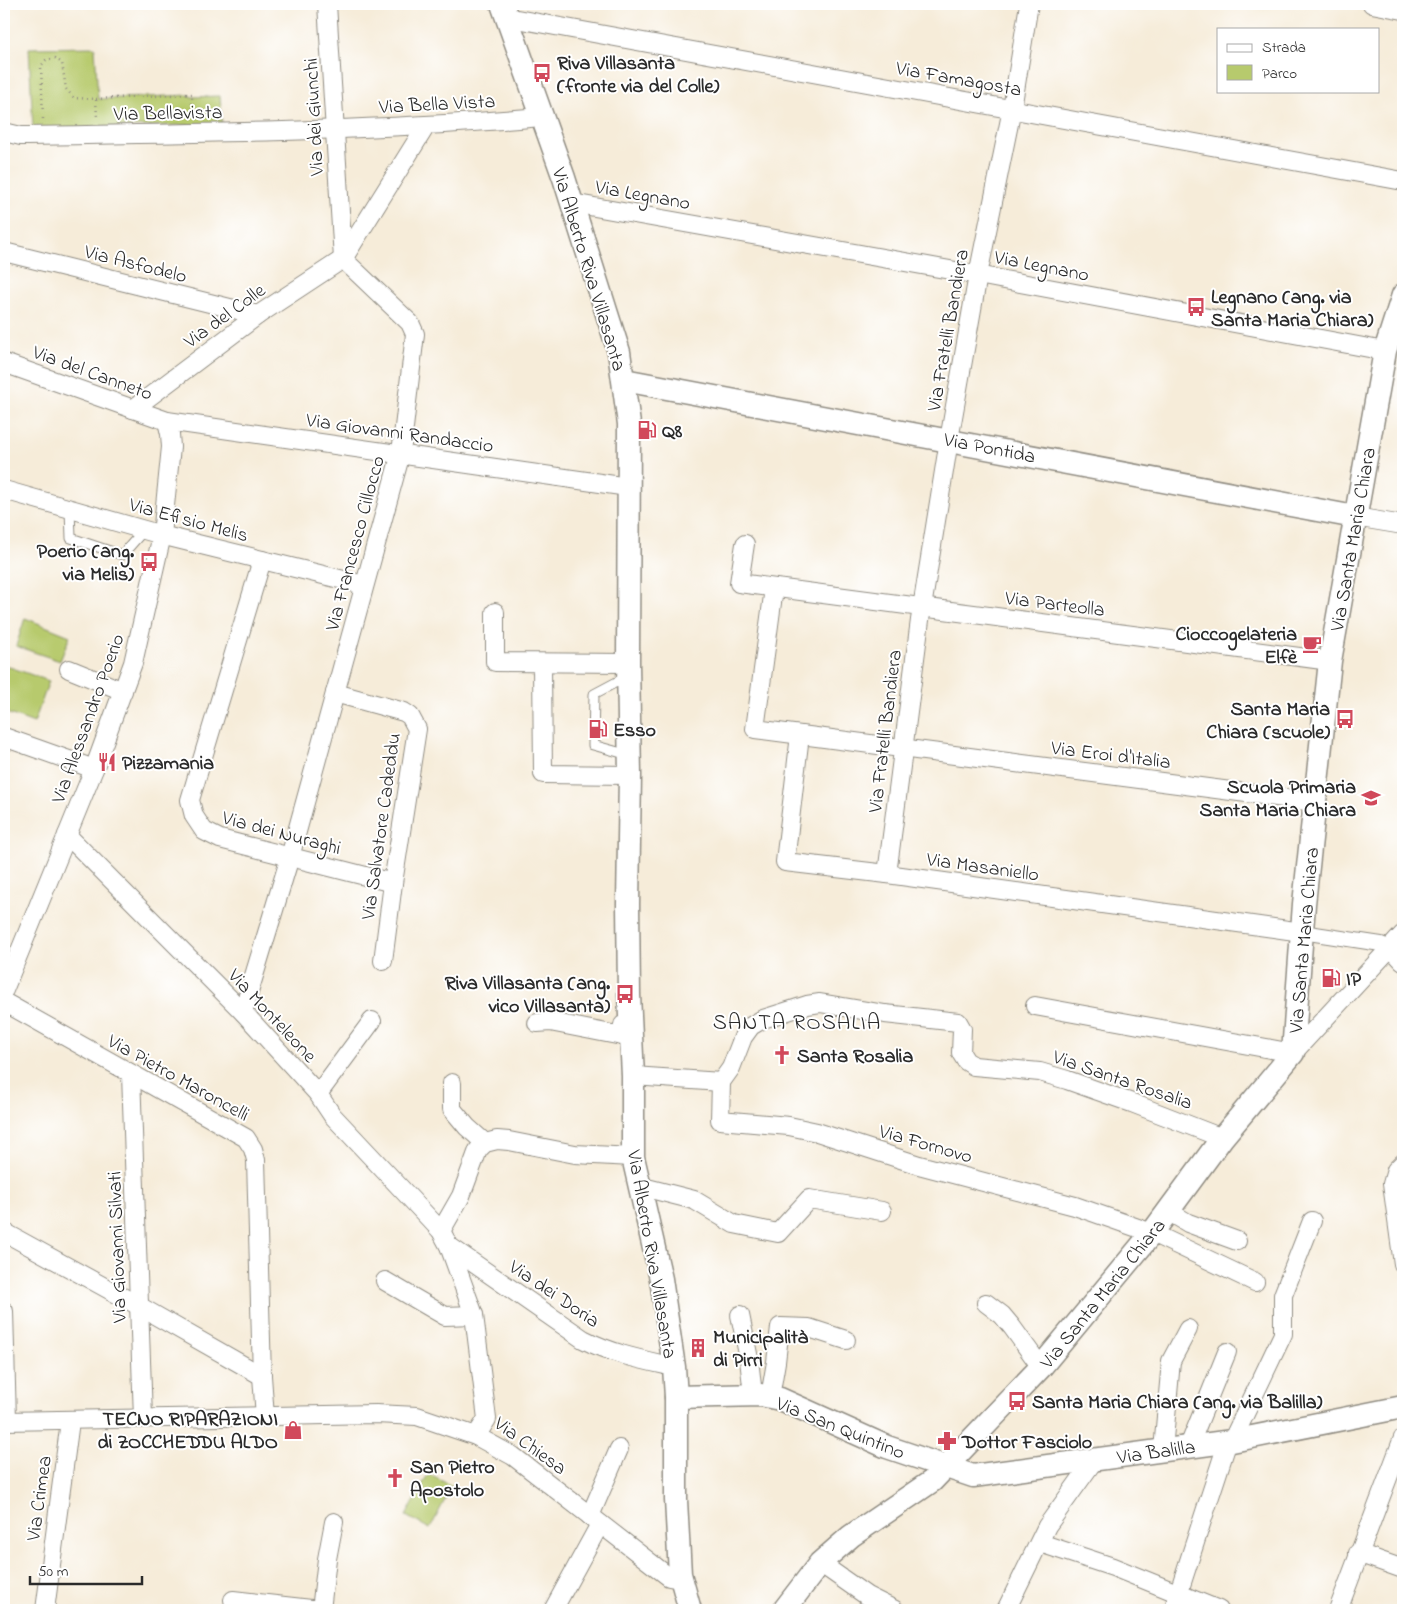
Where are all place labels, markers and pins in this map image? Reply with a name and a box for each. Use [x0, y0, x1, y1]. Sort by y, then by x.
place label: Riva Villasanta (fronte via del Colle) [557, 50, 719, 102]
bus stop icon: Riva Villasanta (fronte via del Colle) [531, 62, 553, 84]
place label: Legnano (ang. via Santa Maria Chiara) [1211, 284, 1373, 336]
bus stop icon: Legnano (ang. via Santa Maria Chiara) [1185, 296, 1207, 318]
place label: Q8 [662, 418, 683, 447]
fuel station icon: Q8 [636, 419, 658, 441]
place label: Poerio (ang. via Melis) [37, 538, 134, 590]
bus stop icon: Poerio (ang. via Melis) [138, 551, 160, 573]
place label: Cioccogelateria Elfè [1175, 621, 1298, 673]
cafe icon: Cioccogelateria Elfè [1301, 633, 1323, 655]
place label: Santa Maria Chiara (scuole) [1206, 696, 1330, 748]
bus stop icon: Santa Maria Chiara (scuole) [1334, 708, 1356, 730]
place label: Esso [613, 717, 656, 746]
fuel station icon: Esso [587, 718, 609, 740]
place label: Pizzamania [122, 750, 214, 779]
restaurant icon: Pizzamania [96, 751, 118, 773]
place label: Scuola Primaria Santa Maria Chiara [1200, 774, 1356, 826]
school or university icon: Scuola Primaria Santa Maria Chiara [1360, 787, 1382, 809]
place label: IP [1346, 966, 1362, 995]
fuel station icon: IP [1320, 967, 1342, 989]
place label: Riva Villasanta (ang. vico Villasanta) [445, 970, 610, 1022]
bus stop icon: Riva Villasanta (ang. vico Villasanta) [614, 983, 636, 1005]
place label: Santa Rosalia [797, 1043, 913, 1072]
church icon: Santa Rosalia [771, 1044, 793, 1066]
place label: Municipalità di Pirri [713, 1324, 809, 1376]
building icon: Municipalità di Pirri [687, 1337, 709, 1359]
place label: Santa Maria Chiara (ang. via Balilla) [1032, 1389, 1322, 1419]
bus stop icon: Santa Maria Chiara (ang. via Balilla) [1006, 1390, 1028, 1412]
place label: TECNO RIPARAZIONI di ZOCCHEDDU ALDO [98, 1406, 278, 1458]
shop icon: TECNO RIPARAZIONI di ZOCCHEDDU ALDO [282, 1419, 304, 1441]
place label: Dottor Fasciolo [961, 1429, 1092, 1458]
pharmacy icon: Dottor Fasciolo [936, 1430, 958, 1452]
place label: San Pietro Apostolo [410, 1454, 495, 1506]
church icon: San Pietro Apostolo [384, 1467, 406, 1489]

